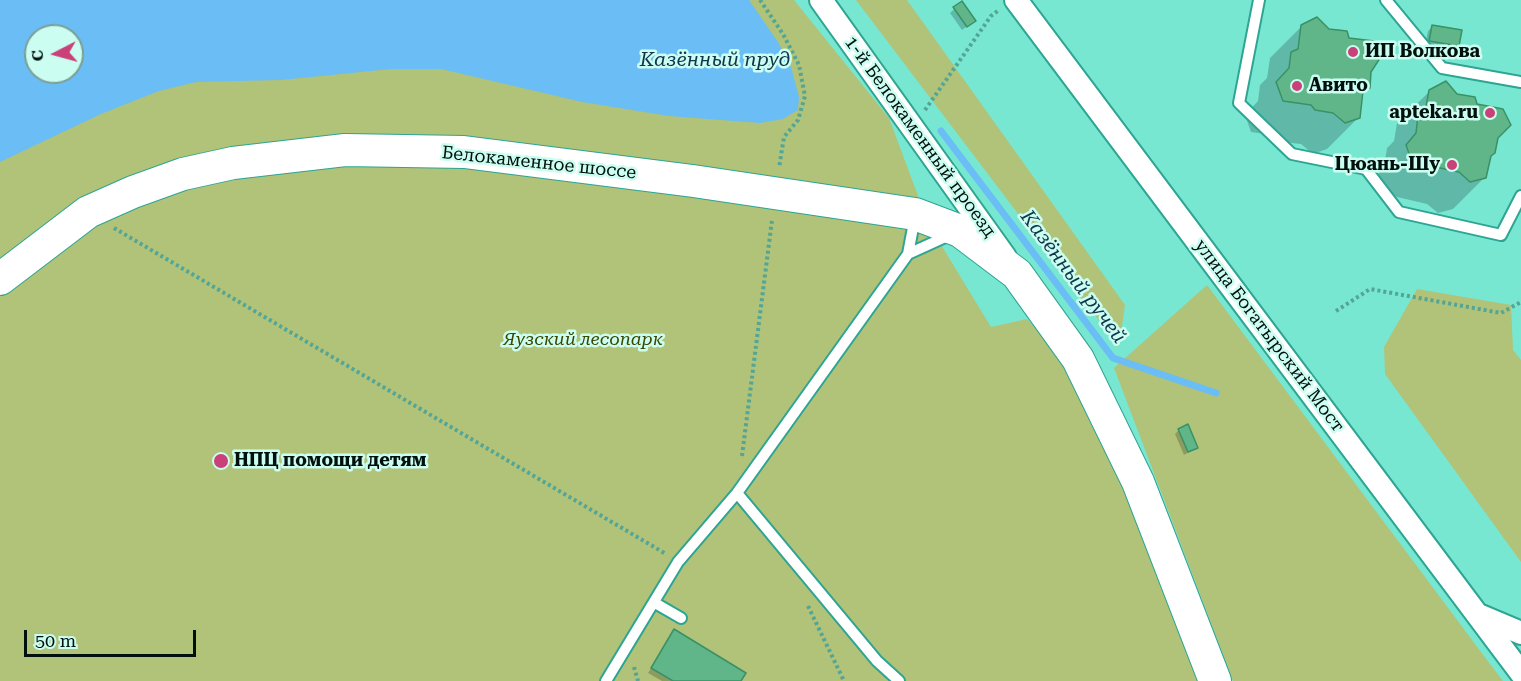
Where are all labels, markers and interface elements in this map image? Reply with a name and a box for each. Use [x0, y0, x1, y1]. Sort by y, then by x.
north arrow [24, 24, 84, 84]
street label: 1-й Белокаменный проезд [840, 32, 1000, 242]
place label: ИП Волкова [1365, 41, 1480, 63]
marker: ИП Волкова [1346, 45, 1360, 59]
water label: Казённый пруд [640, 48, 790, 72]
text: С [28, 49, 48, 62]
place label: Авито [1309, 75, 1368, 97]
marker: Авито [1290, 79, 1304, 93]
place label: apteka.ru [1389, 102, 1478, 124]
marker: apteka.ru [1483, 106, 1497, 120]
street label: Белокаменное шоссе [441, 142, 637, 184]
place label: Цюань-Шу [1335, 154, 1440, 176]
marker: Цюань-Шу [1445, 158, 1459, 172]
water label: Казённый ручей [1015, 206, 1131, 348]
street label: улица Богатырский Мост [1189, 235, 1349, 437]
park label: Яузский лесопарк [503, 329, 663, 351]
place label: НПЦ помощи детям [234, 450, 426, 472]
marker: НПЦ помощи детям [212, 452, 230, 470]
scale bar [27, 618, 200, 656]
text: 50 m [35, 630, 76, 651]

